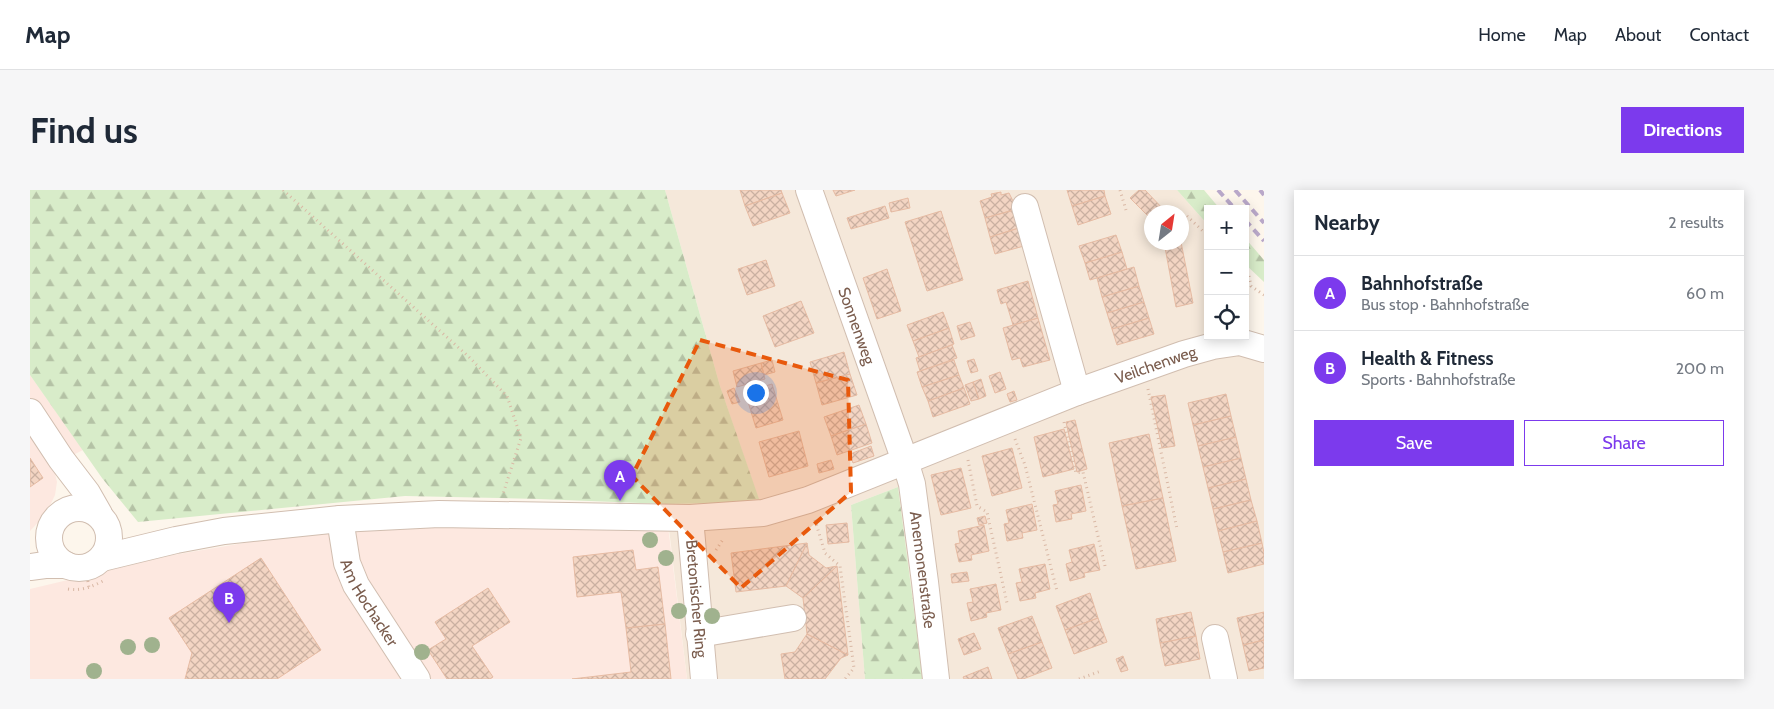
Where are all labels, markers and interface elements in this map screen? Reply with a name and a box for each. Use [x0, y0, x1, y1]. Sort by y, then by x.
text: Map [25, 20, 71, 49]
text: Home [1478, 24, 1526, 46]
text: Map [1554, 24, 1587, 46]
text: About [1615, 24, 1661, 46]
text: Contact [1689, 24, 1749, 46]
button: Directions [1621, 107, 1744, 153]
text: Find us [30, 109, 138, 152]
north arrow [1144, 205, 1189, 250]
map controls [1204, 205, 1249, 340]
button: + [1204, 205, 1249, 250]
text: Nearby [1314, 210, 1380, 235]
text: 2 results [1668, 213, 1724, 232]
button: − [1204, 250, 1249, 295]
text: Bahnhofstraße [1361, 272, 1483, 295]
text: A [1325, 284, 1335, 303]
text: 60 m [1686, 284, 1724, 303]
street label: Sonnenweg [834, 285, 879, 368]
button: locate [1204, 295, 1249, 340]
text: Bus stop · Bahnhofstraße [1361, 295, 1529, 314]
street label: Veilchenweg [1113, 342, 1199, 388]
text: Health & Fitness [1361, 347, 1494, 370]
text: B [1325, 359, 1335, 378]
text: 200 m [1676, 359, 1724, 378]
text: Sports · Bahnhofstraße [1361, 370, 1516, 389]
your location [743, 380, 769, 406]
button: Save [1314, 420, 1514, 466]
button: Share [1524, 420, 1724, 466]
pin: A [604, 460, 636, 501]
street label: Anemonenstraße [906, 510, 939, 629]
street label: Bretonischer Ring [682, 539, 711, 660]
street label: Am Hochacker [336, 556, 403, 651]
pin: B [213, 582, 245, 623]

